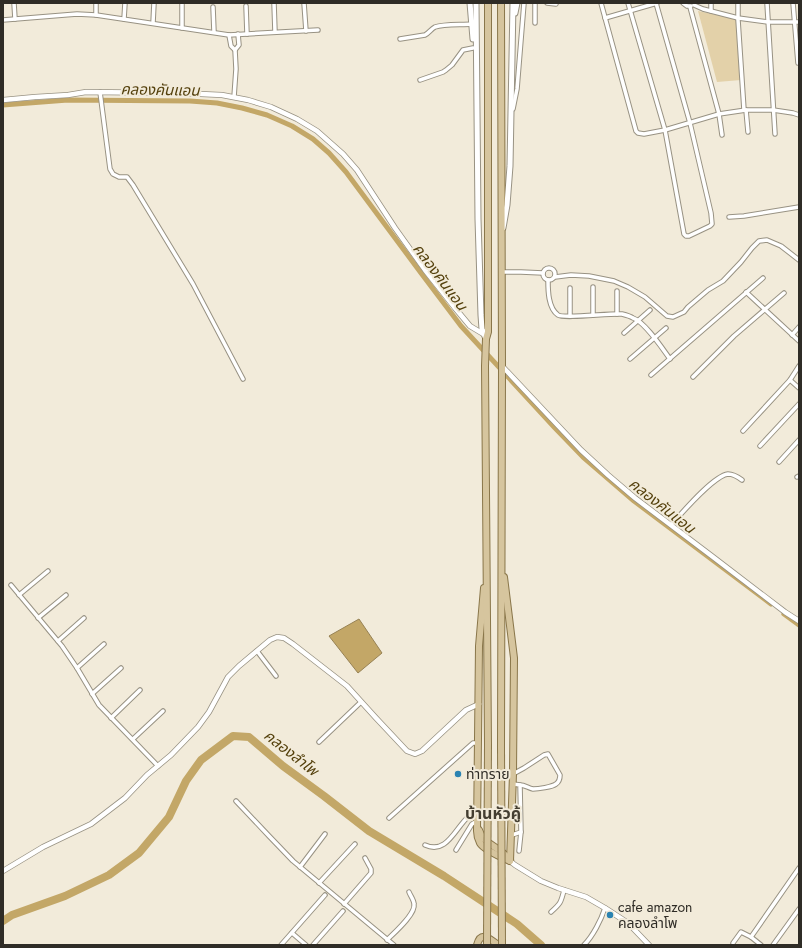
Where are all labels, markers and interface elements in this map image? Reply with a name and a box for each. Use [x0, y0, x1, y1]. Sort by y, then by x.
water label: คลองคันแอน [120, 78, 200, 102]
water label: คลองคันแอน [407, 239, 473, 316]
water label: คลองคันแอน [624, 473, 701, 539]
water label: คลองลำโพ [259, 725, 324, 782]
place label: ท่าทราย [466, 764, 510, 784]
marker: ท่าทราย [453, 769, 463, 779]
district label: บ้านหัวคู้ [465, 802, 521, 825]
place label: cafe amazon คลองลำโพ [618, 897, 692, 933]
marker: cafe amazon คลองลำโพ [605, 910, 615, 920]

